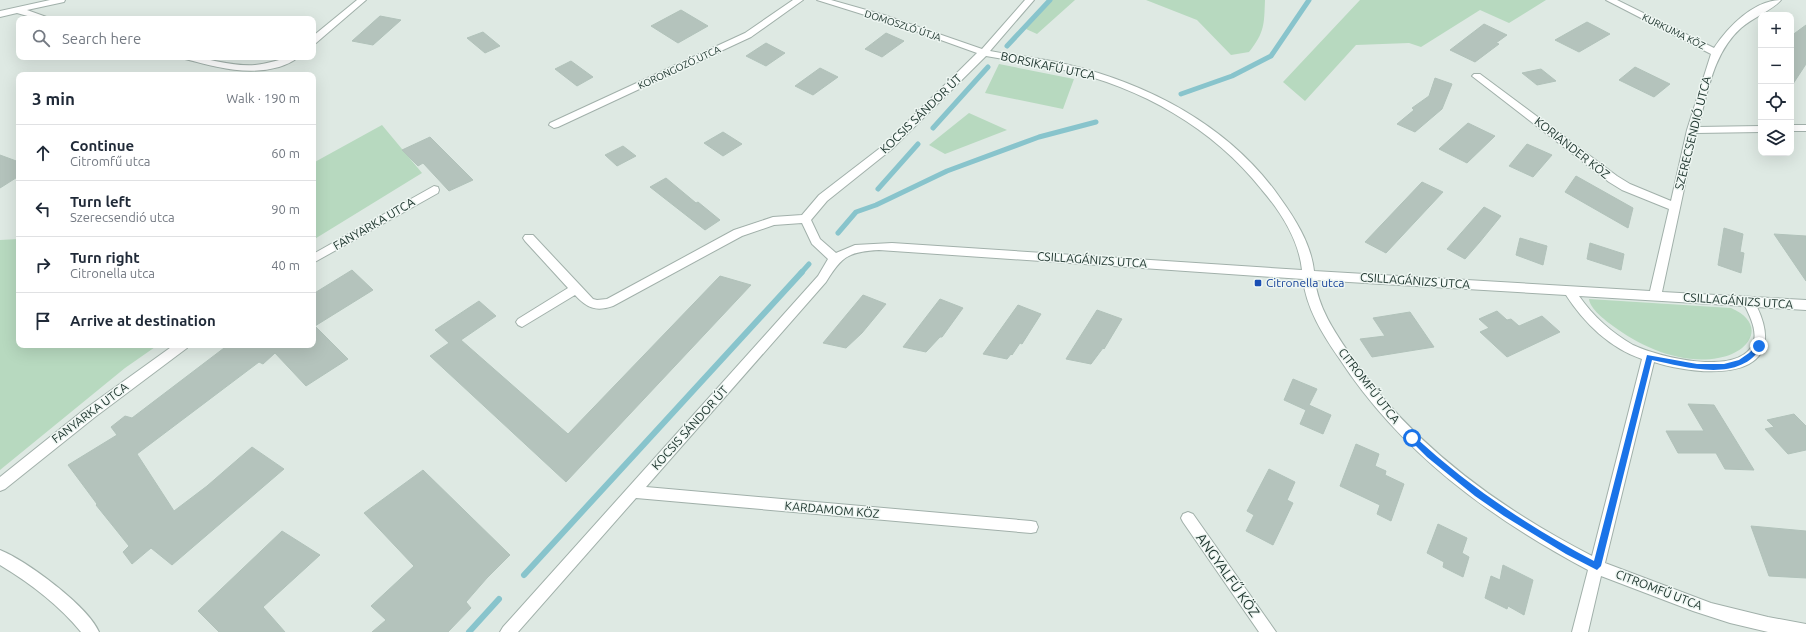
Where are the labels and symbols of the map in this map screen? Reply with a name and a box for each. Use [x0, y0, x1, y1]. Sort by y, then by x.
street label: DOMOSZLÓ ÚTJA [863, 7, 943, 43]
street label: KURKUMA KÖZ [1640, 11, 1707, 52]
street label: KORONGOZÓ UTCA [636, 42, 723, 91]
street label: BORSIKAFŰ UTCA [999, 49, 1097, 82]
street label: KOCSIS SÁNDOR ÚT [877, 71, 964, 156]
street label: SZERECSENDIÓ UTCA [1672, 75, 1713, 191]
street label: KORIANDER KÖZ [1532, 114, 1613, 181]
street label: FANYARKA UTCA [331, 195, 417, 252]
street label: CSILLAGÁNIZS UTCA [1037, 249, 1148, 270]
street label: CSILLAGÁNIZS UTCA [1360, 270, 1471, 291]
place label: Citronella utca [1266, 276, 1345, 289]
marker: Citronella utca [1253, 278, 1263, 288]
street label: CSILLAGÁNIZS UTCA [1683, 290, 1794, 311]
route end [1750, 337, 1768, 355]
street label: CITROMFŰ UTCA [1336, 346, 1403, 426]
street label: FANYARKA UTCA [49, 380, 130, 445]
street label: KOCSIS SÁNDOR ÚT [649, 383, 731, 472]
route start [1403, 429, 1421, 447]
street label: KARDAMOM KÖZ [784, 499, 880, 520]
street label: ANGYALFŰ KÖZ [1193, 529, 1264, 620]
street label: CITROMFŰ UTCA [1614, 567, 1704, 612]

